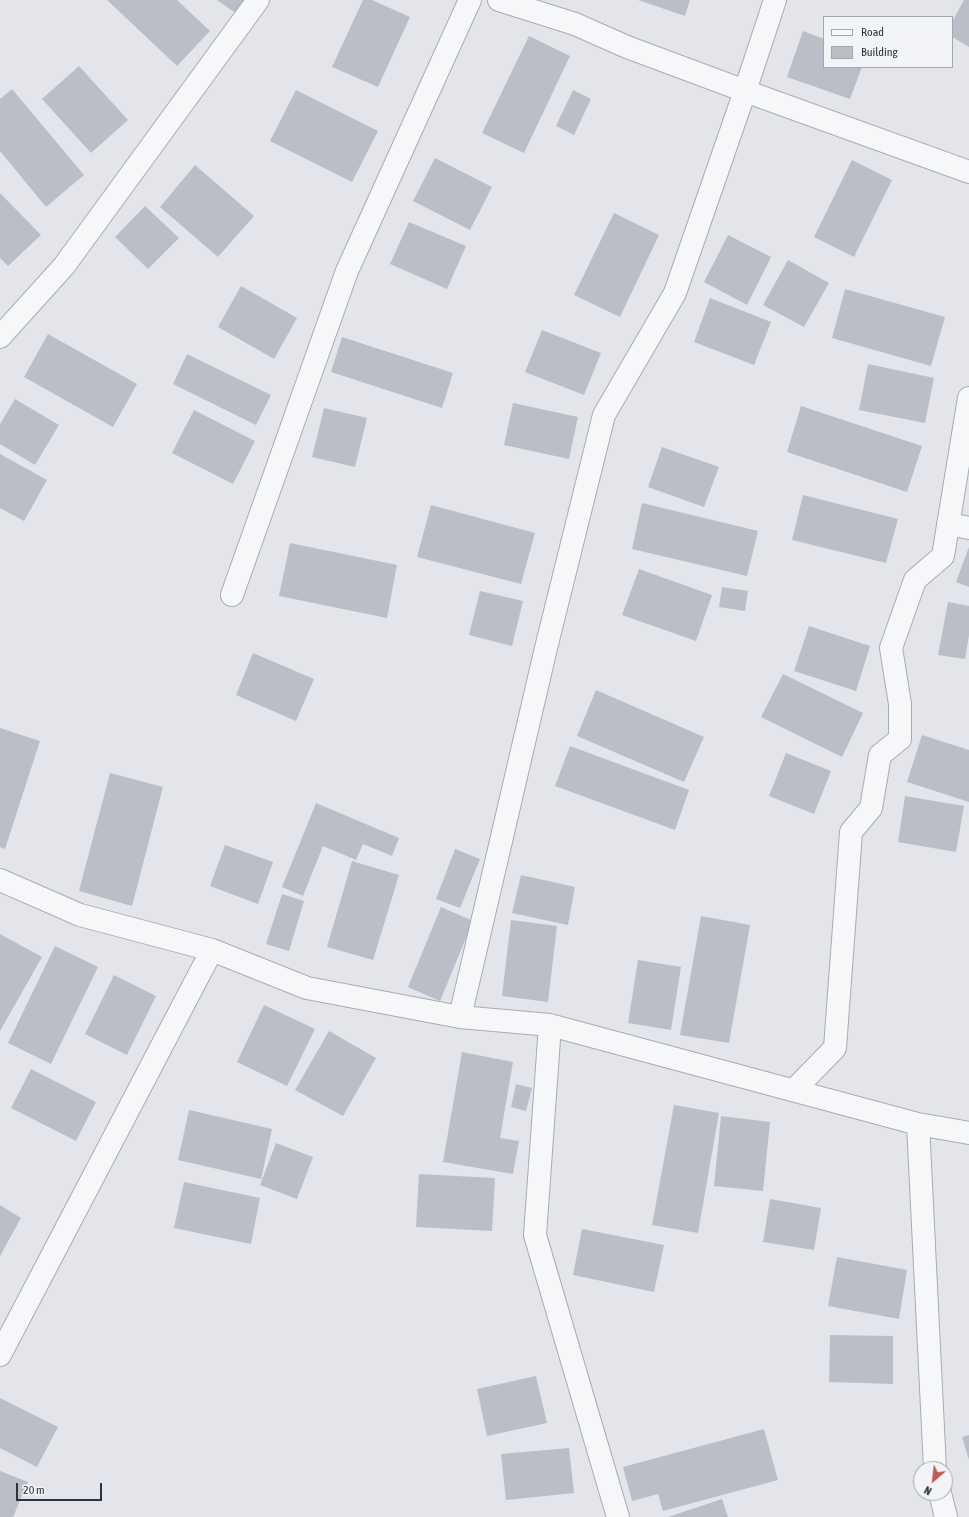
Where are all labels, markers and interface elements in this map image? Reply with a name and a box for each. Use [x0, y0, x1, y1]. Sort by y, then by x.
legend [823, 16, 953, 68]
text: Road [861, 25, 884, 39]
text: Building [861, 45, 898, 59]
north arrow [913, 1461, 953, 1501]
scale bar [18, 1475, 104, 1501]
text: 20 m [23, 1483, 45, 1497]
text: N [922, 1484, 934, 1498]

